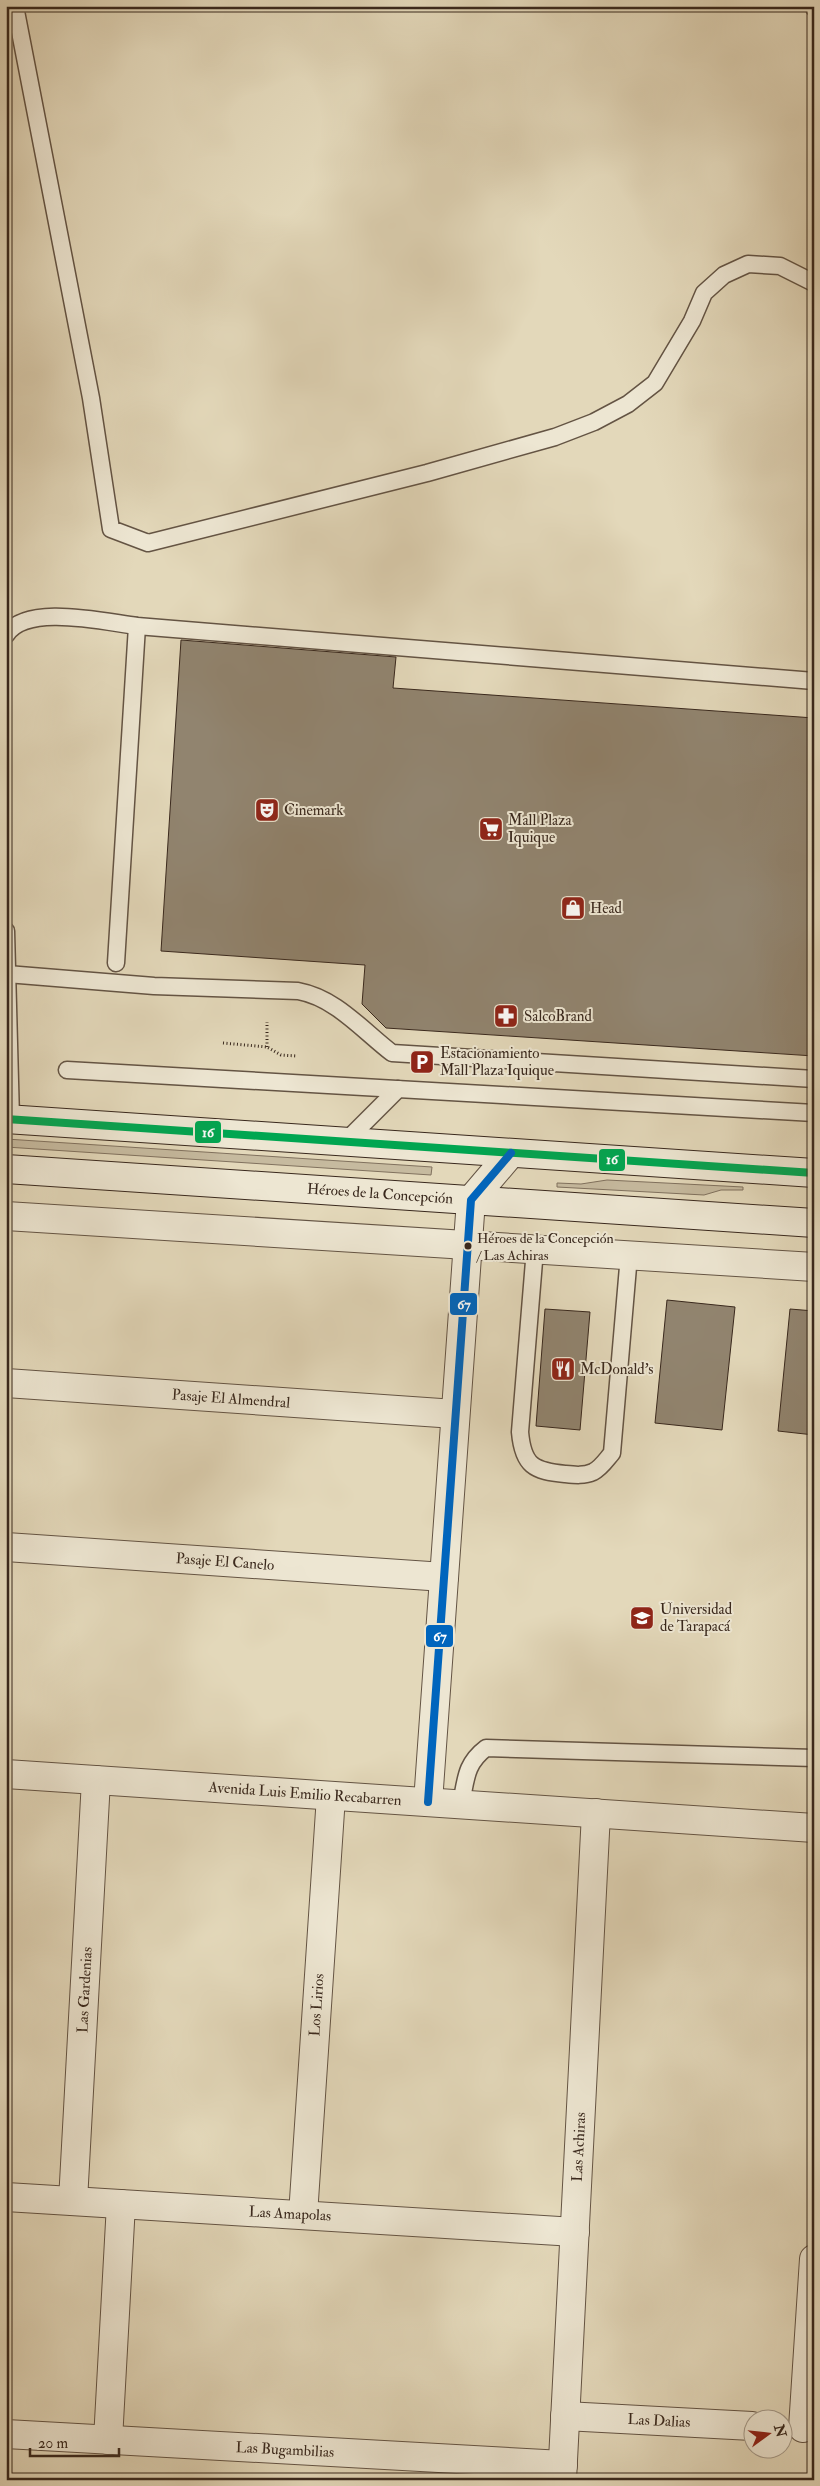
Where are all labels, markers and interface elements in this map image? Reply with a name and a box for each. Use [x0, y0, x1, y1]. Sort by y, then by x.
theatre icon: Cinemark [254, 797, 280, 823]
place label: Cinemark [284, 801, 343, 820]
place label: Mall Plaza Iquique [508, 811, 572, 847]
supermarket icon: Mall Plaza Iquique [478, 816, 504, 842]
shop icon: Head [560, 895, 586, 921]
place label: Head [590, 899, 623, 918]
pharmacy icon: SalcoBrand [493, 1003, 519, 1029]
place label: SalcoBrand [524, 1007, 593, 1026]
place label: Estacionamiento Mall Plaza Iquique [440, 1044, 554, 1080]
parking icon: Estacionamiento Mall Plaza Iquique [409, 1049, 435, 1075]
line badge: 16 [194, 1120, 222, 1144]
text: 16 [202, 1124, 215, 1141]
line badge: 16 [598, 1148, 626, 1172]
text: 16 [606, 1151, 619, 1168]
street label: Héroes de la Concepción [306, 1179, 454, 1210]
place label: Héroes de la Concepción / Las Achiras [476, 1230, 614, 1264]
marker: Héroes de la Concepción / Las Achiras [463, 1241, 473, 1251]
line badge: 67 [449, 1292, 478, 1316]
text: 67 [457, 1296, 471, 1313]
restaurant icon: McDonald's [550, 1356, 576, 1382]
place label: McDonald's [580, 1360, 653, 1379]
street label: Pasaje El Almendral [171, 1385, 291, 1413]
street label: Pasaje El Canelo [175, 1549, 275, 1575]
place label: Universidad de Tarapacá [660, 1600, 733, 1637]
school or university icon: Universidad de Tarapacá [629, 1605, 655, 1631]
line badge: 67 [425, 1624, 454, 1648]
text: 67 [433, 1628, 447, 1645]
street label: Avenida Luis Emilio Recabarren [207, 1778, 402, 1810]
street label: Las Gardenias [73, 1946, 97, 2034]
street label: Los Lirios [305, 1973, 329, 2037]
street label: Las Achiras [568, 2112, 590, 2182]
street label: Las Amapolas [248, 2202, 332, 2227]
north arrow [742, 2408, 792, 2458]
street label: Las Dalias [627, 2410, 691, 2432]
text: N [770, 2422, 790, 2439]
scale bar [30, 2426, 119, 2458]
text: 20 m [38, 2434, 68, 2453]
street label: Las Bugambilias [235, 2438, 335, 2462]

